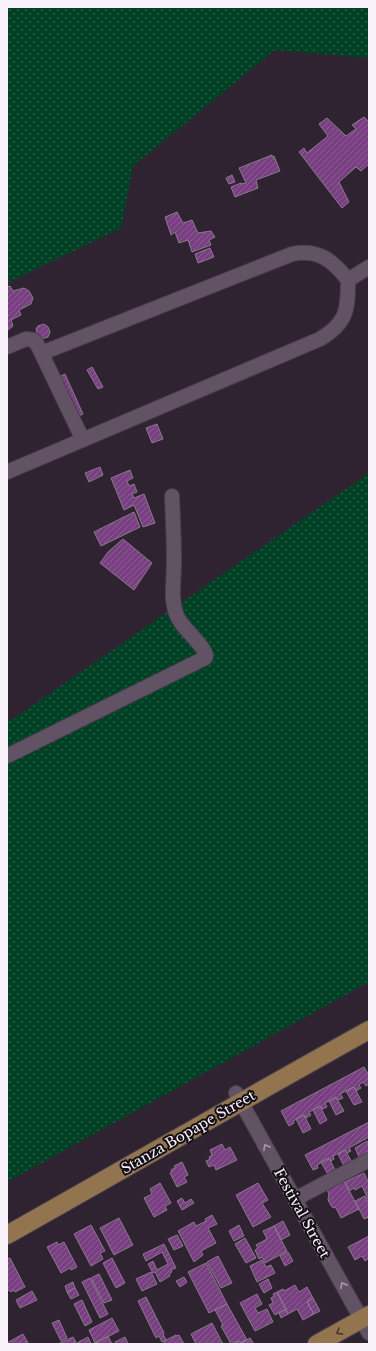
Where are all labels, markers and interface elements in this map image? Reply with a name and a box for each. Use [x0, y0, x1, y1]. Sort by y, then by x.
street label: Stanza Bopape Street [118, 1086, 259, 1178]
one-way arrow [263, 1144, 271, 1151]
street label: Festival Street [270, 1165, 334, 1262]
one-way arrow [340, 1282, 347, 1289]
one-way arrow [336, 1327, 343, 1334]

